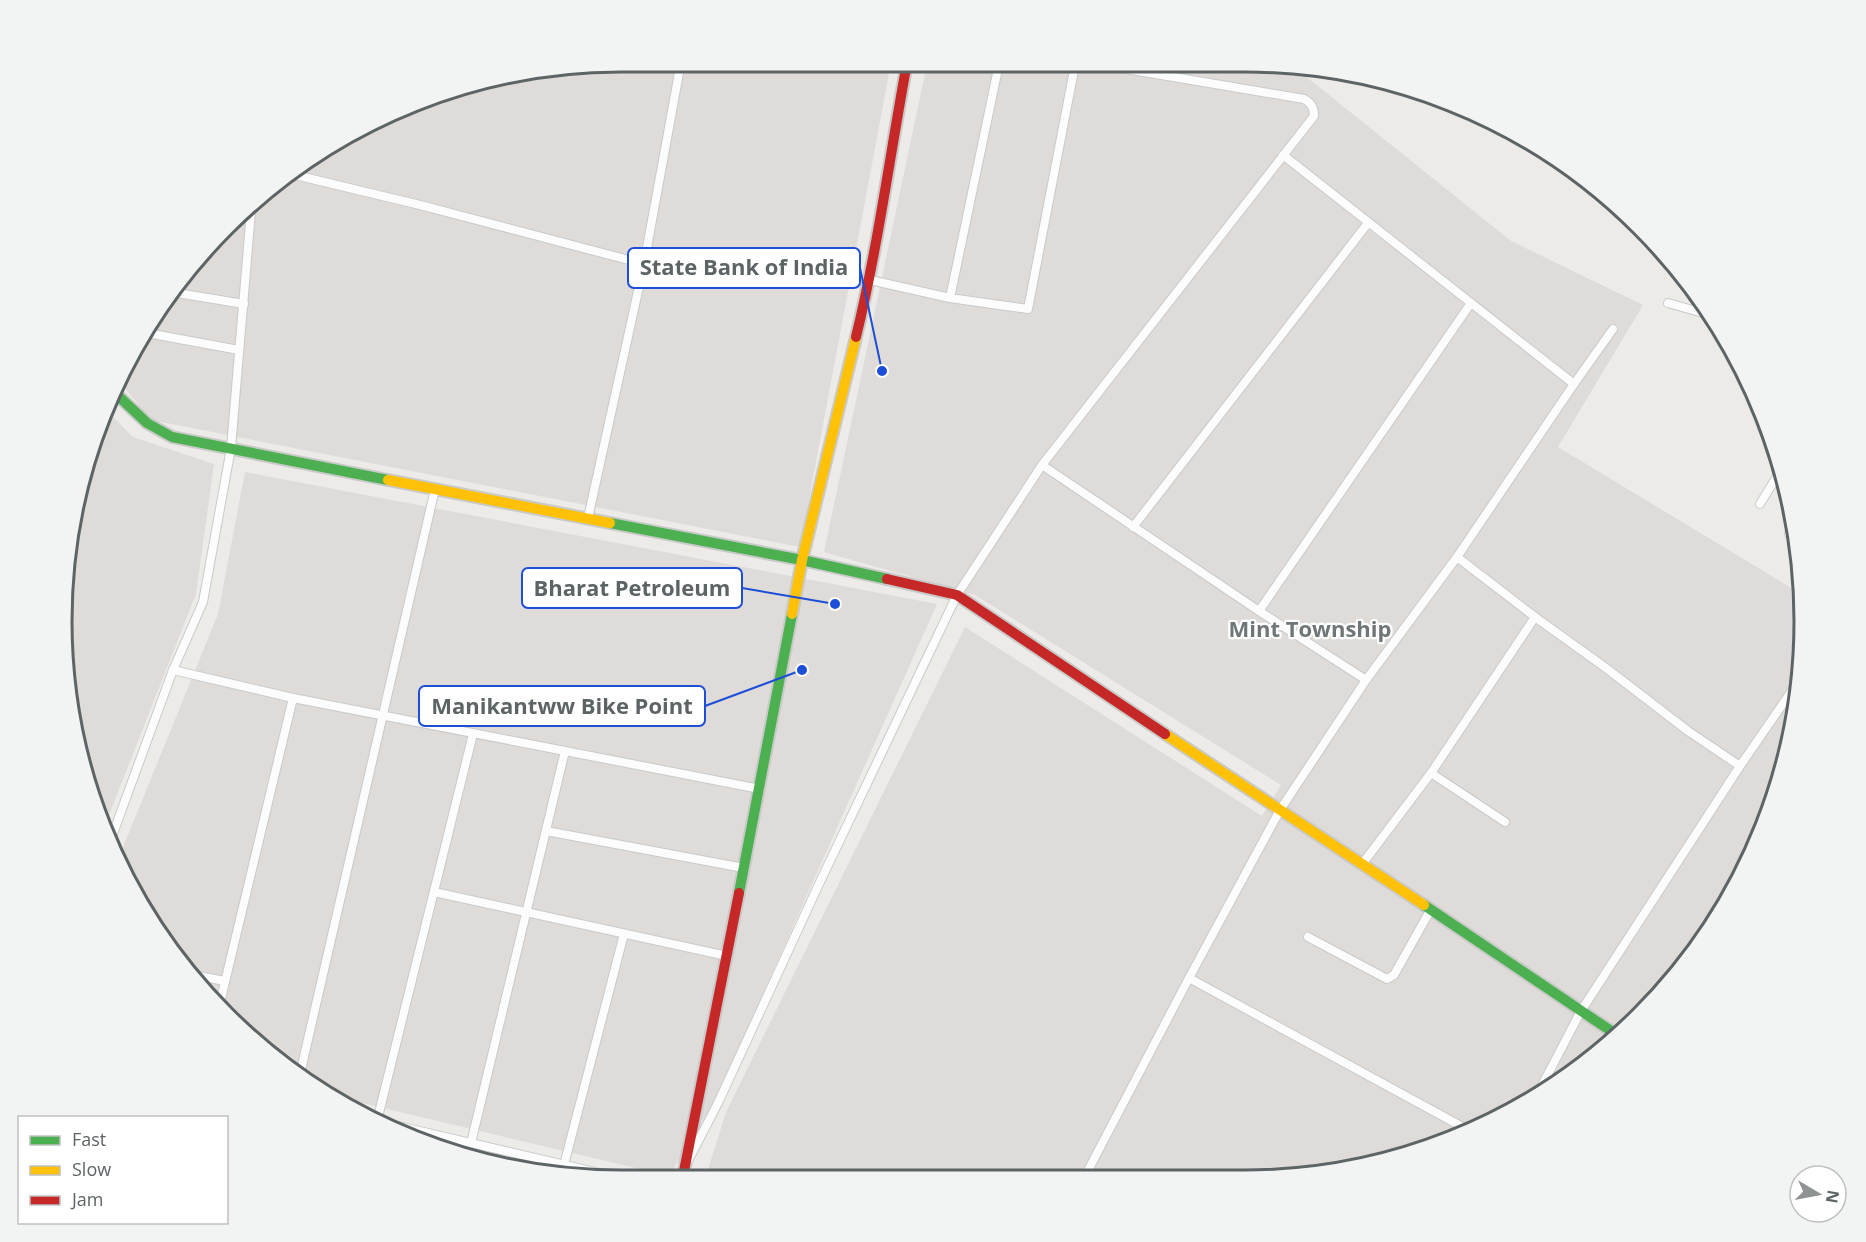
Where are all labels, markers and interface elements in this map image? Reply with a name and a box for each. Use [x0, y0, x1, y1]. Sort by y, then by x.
callout: State Bank of India [628, 248, 860, 288]
text: State Bank of India [640, 251, 848, 281]
callout: Bharat Petroleum [522, 568, 742, 608]
text: Bharat Petroleum [534, 572, 730, 602]
district label: Mint Township [1229, 613, 1391, 643]
callout: Manikantww Bike Point [419, 686, 705, 726]
text: Manikantww Bike Point [431, 690, 693, 720]
legend [18, 1116, 228, 1224]
text: Fast [72, 1127, 106, 1151]
text: Slow [72, 1157, 111, 1181]
north arrow [1788, 1164, 1848, 1224]
text: Jam [70, 1187, 104, 1211]
text: N [1821, 1188, 1845, 1205]

